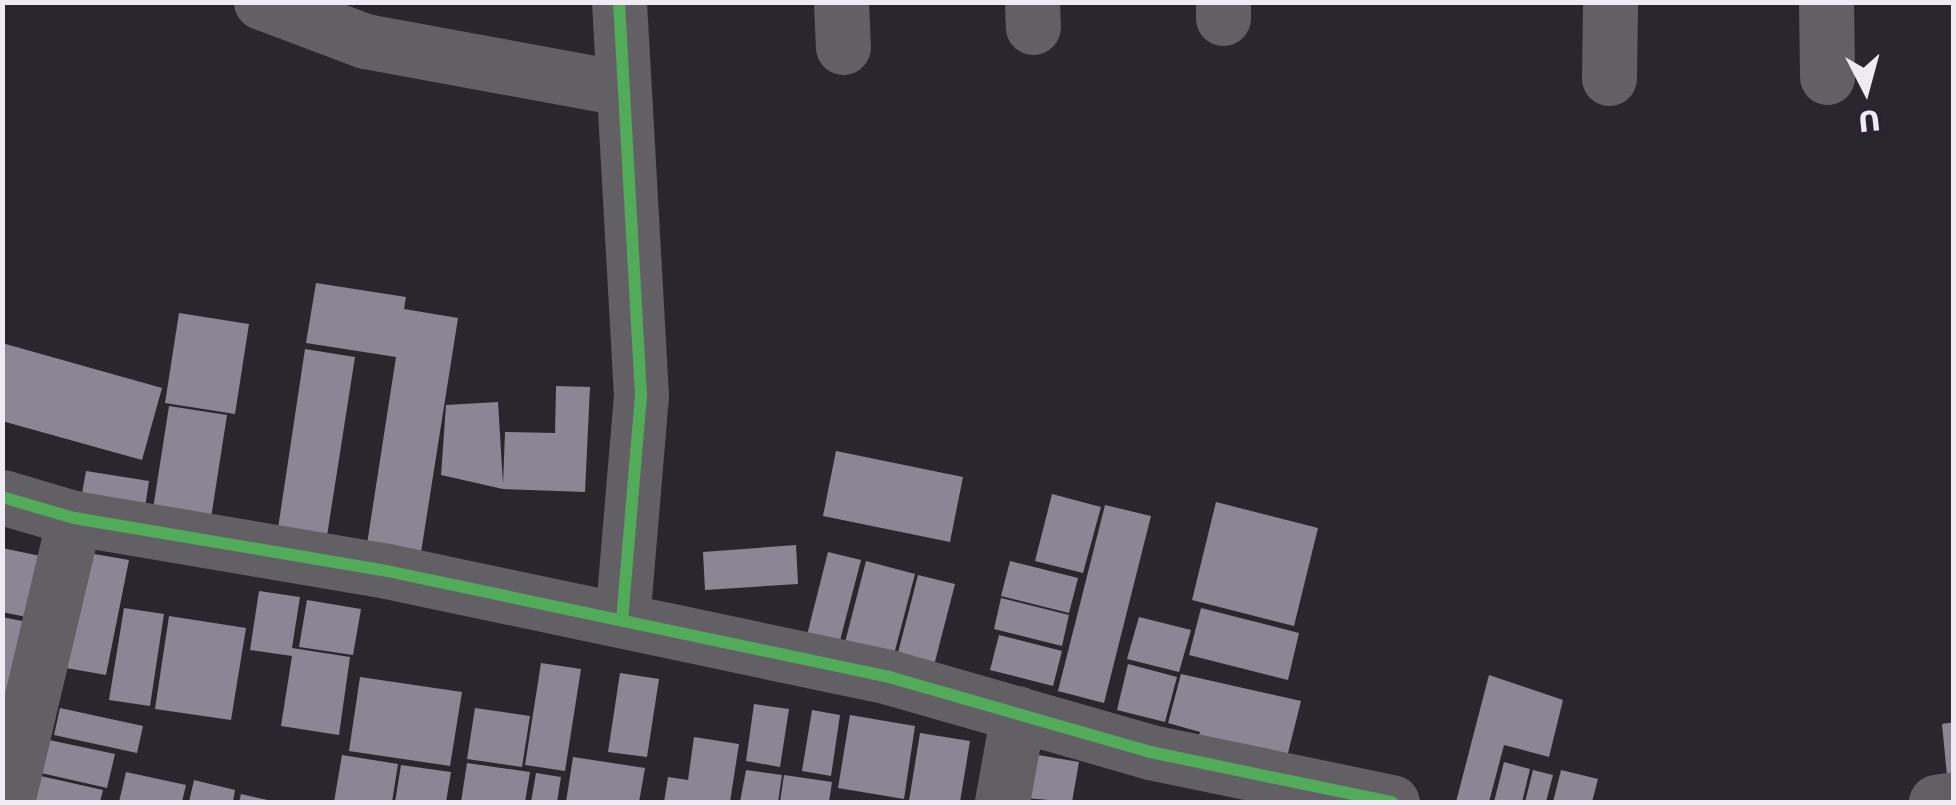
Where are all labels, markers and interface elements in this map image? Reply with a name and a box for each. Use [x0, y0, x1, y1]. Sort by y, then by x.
north arrow [1816, 40, 1916, 140]
text: U [1856, 103, 1882, 138]

